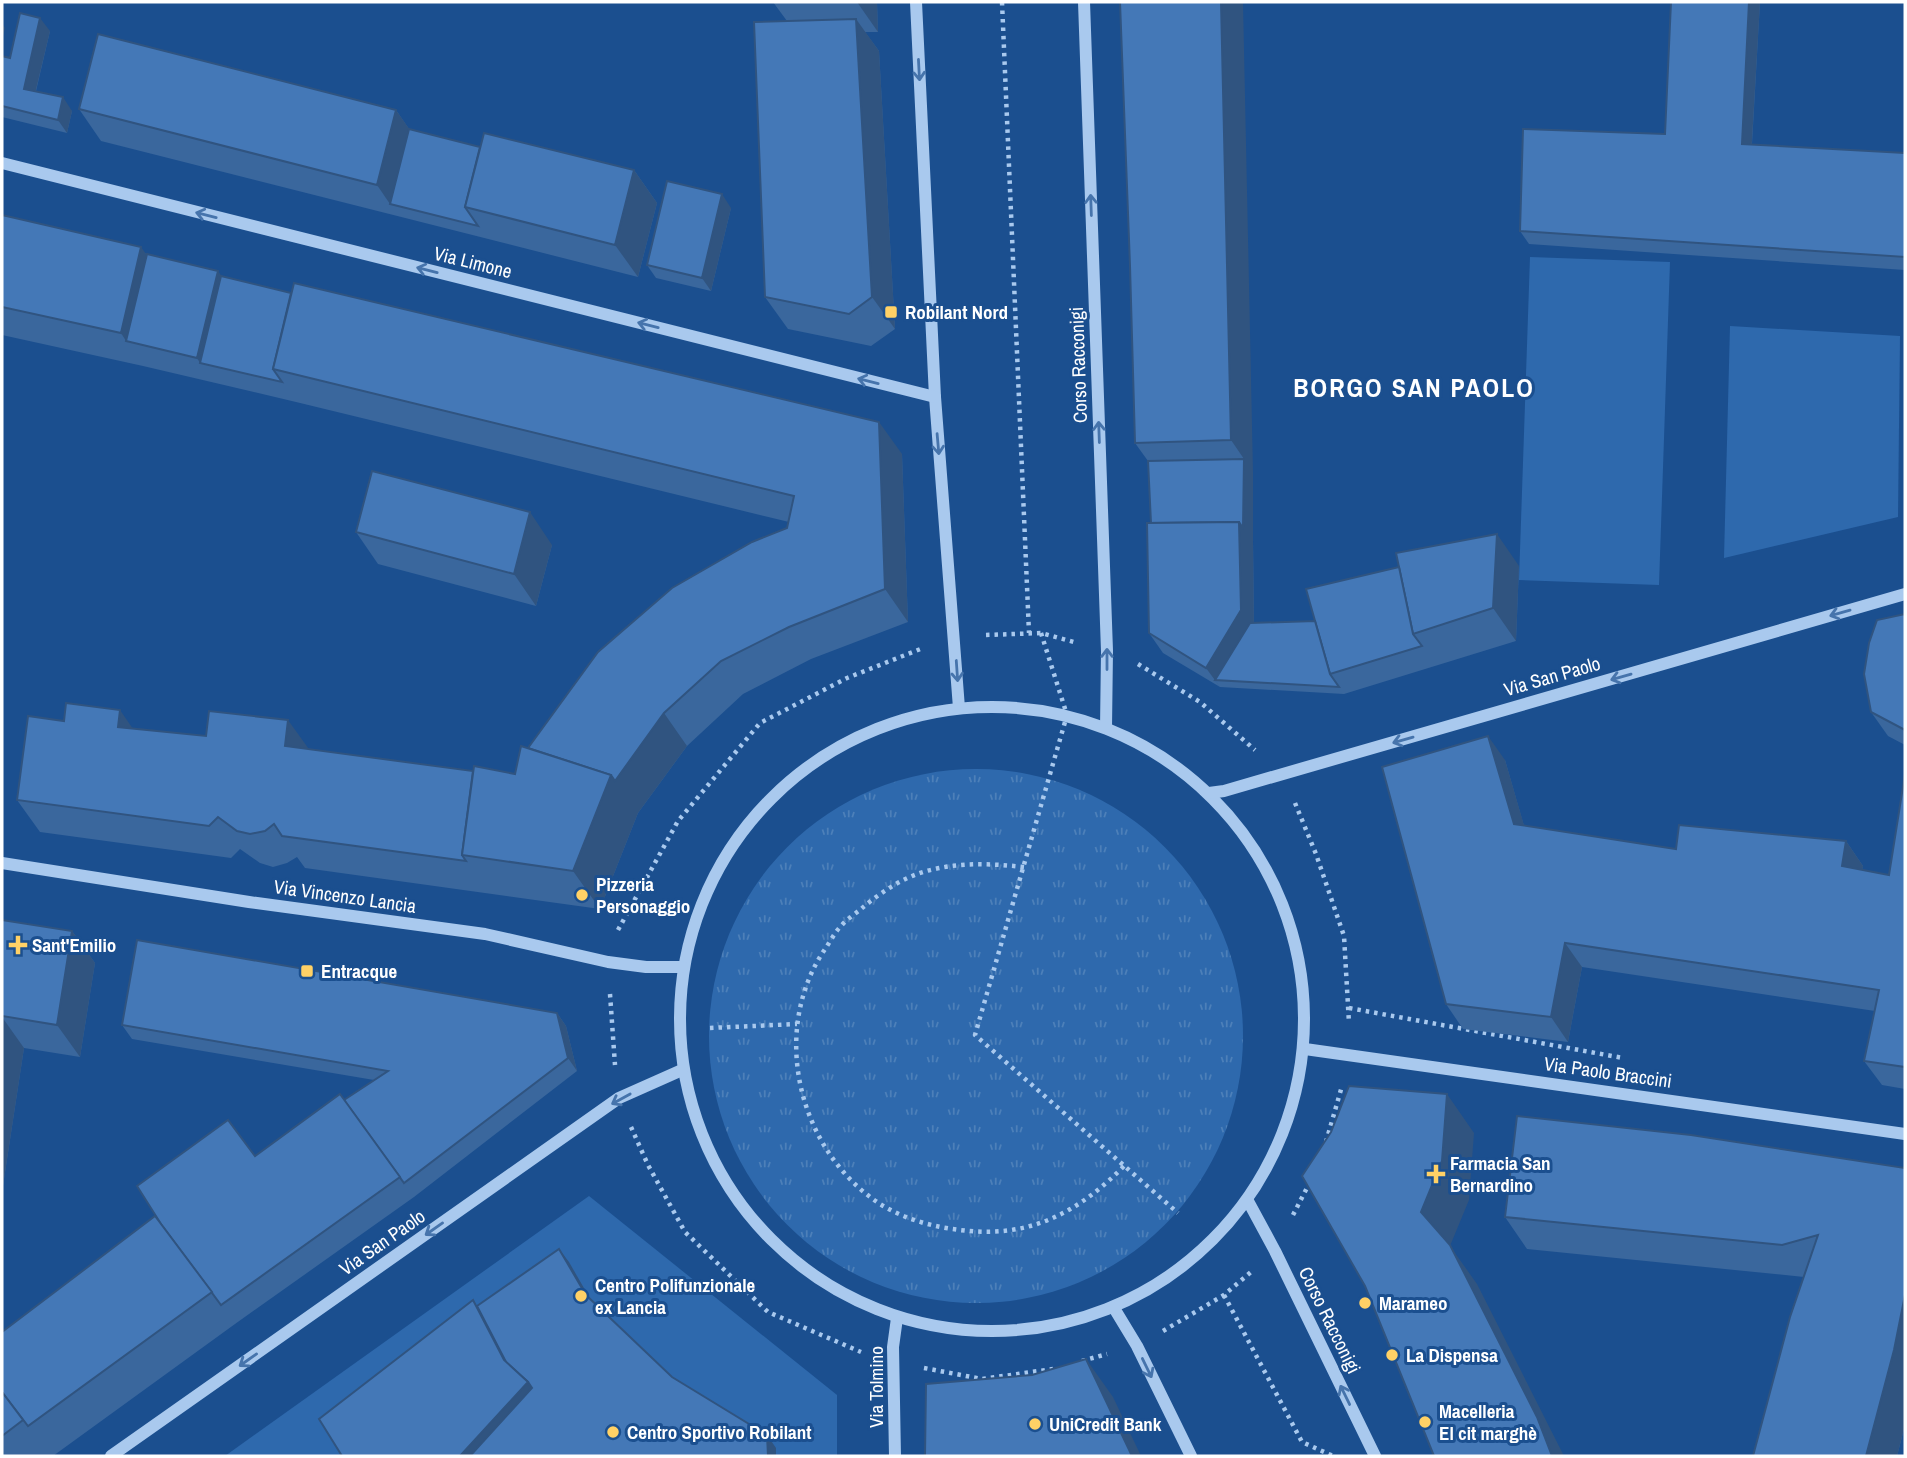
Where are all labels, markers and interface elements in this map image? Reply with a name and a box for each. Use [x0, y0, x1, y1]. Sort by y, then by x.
one-way arrow [913, 58, 926, 81]
one-way arrow [1085, 193, 1098, 216]
one-way arrow [195, 208, 218, 221]
street label: Via Limone [431, 240, 515, 284]
one-way arrow [416, 263, 439, 276]
place label: Robilant Nord [905, 299, 1008, 325]
marker: Robilant Nord [883, 304, 899, 320]
street label: Corso Racconigi [1063, 307, 1093, 423]
one-way arrow [637, 318, 659, 331]
district label: BORGO SAN PAOLO [1293, 370, 1535, 405]
one-way arrow [857, 374, 880, 387]
one-way arrow [1093, 421, 1106, 444]
one-way arrow [932, 432, 945, 455]
one-way arrow [1829, 608, 1851, 621]
one-way arrow [1100, 648, 1114, 671]
street label: Via San Paolo [1501, 650, 1603, 702]
one-way arrow [951, 659, 964, 681]
one-way arrow [1610, 671, 1632, 684]
one-way arrow [1392, 734, 1414, 747]
place label: Pizzeria Personaggio [596, 871, 690, 919]
street label: Via Vincenzo Lancia [272, 873, 418, 919]
marker: Pizzeria Personaggio [574, 887, 590, 903]
place label: Sant'Emilio [32, 932, 116, 958]
marker: Sant'Emilio [10, 937, 26, 953]
place label: Entracque [321, 958, 398, 984]
marker: Entracque [299, 963, 315, 979]
street label: Via Paolo Braccini [1542, 1050, 1674, 1094]
one-way arrow [611, 1092, 631, 1106]
place label: Farmacia San Bernardino [1450, 1150, 1551, 1198]
marker: Farmacia San Bernardino [1428, 1166, 1444, 1182]
street label: Via San Paolo [334, 1203, 430, 1281]
one-way arrow [425, 1222, 444, 1236]
street label: Corso Racconigi [1293, 1262, 1367, 1378]
place label: Centro Polifunzionale ex Lancia [595, 1272, 755, 1320]
marker: Centro Polifunzionale ex Lancia [573, 1288, 589, 1304]
place label: Marameo [1379, 1290, 1447, 1316]
marker: Marameo [1357, 1295, 1373, 1311]
place label: La Dispensa [1406, 1342, 1498, 1368]
street label: Via Tolmino [863, 1346, 889, 1428]
marker: La Dispensa [1384, 1347, 1400, 1363]
one-way arrow [239, 1353, 258, 1367]
one-way arrow [1141, 1357, 1155, 1378]
one-way arrow [1338, 1385, 1352, 1406]
place label: Macelleria El cit marghè [1439, 1398, 1537, 1446]
place label: UniCredit Bank [1049, 1411, 1162, 1437]
marker: Macelleria El cit marghè [1417, 1414, 1433, 1430]
marker: UniCredit Bank [1027, 1416, 1043, 1432]
place label: Centro Sportivo Robilant [627, 1419, 811, 1445]
marker: Centro Sportivo Robilant [605, 1424, 621, 1440]

